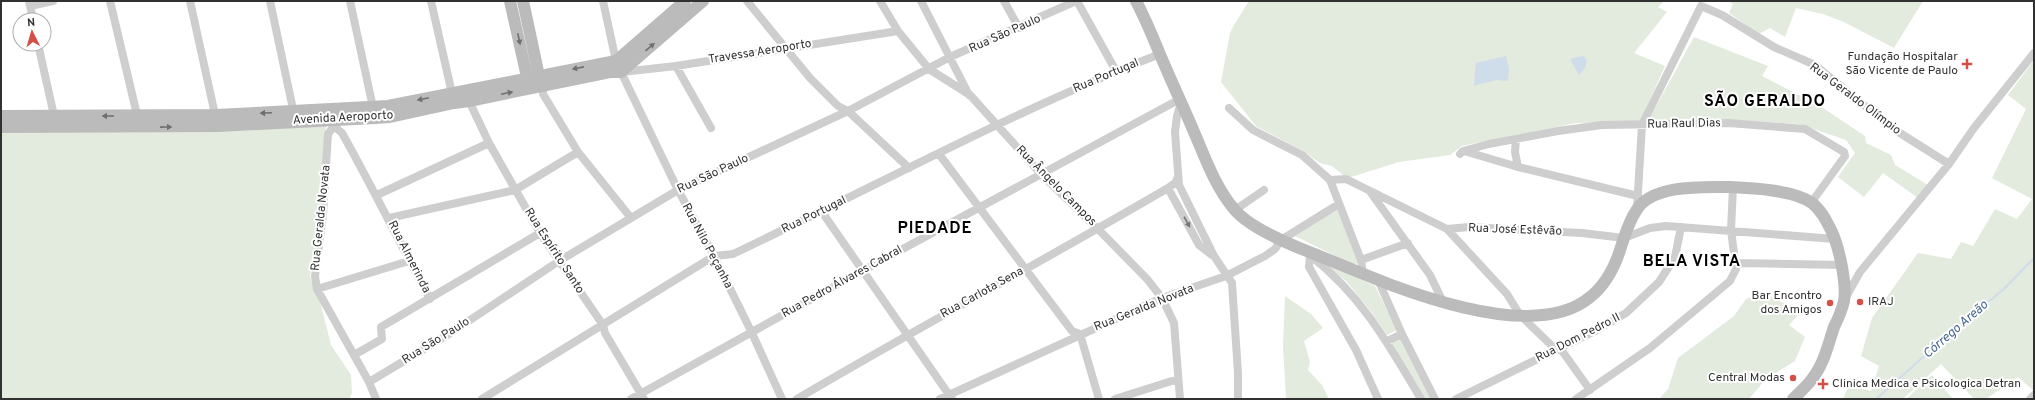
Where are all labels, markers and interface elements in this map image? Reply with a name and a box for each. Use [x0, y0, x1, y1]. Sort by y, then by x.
street label: Rua São Paulo [967, 11, 1044, 57]
north arrow [12, 12, 52, 52]
text: N [27, 16, 36, 30]
one-way arrow [516, 33, 522, 45]
street label: Travessa Aeroporto [707, 36, 813, 68]
one-way arrow [645, 42, 656, 51]
place label: Fundação Hospitalar São Vicente de Paulo [1845, 49, 1958, 79]
street label: Rua Portugal [1071, 55, 1141, 97]
marker: Fundação Hospitalar São Vicente de Paulo [1961, 58, 1973, 70]
street label: Rua Geraldo Olímpio [1806, 59, 1904, 139]
one-way arrow [572, 66, 584, 72]
one-way arrow [501, 90, 513, 96]
district label: SÃO GERALDO [1704, 90, 1826, 112]
one-way arrow [417, 96, 429, 102]
street label: Avenida Aeroporto [292, 107, 394, 129]
one-way arrow [259, 110, 272, 116]
one-way arrow [101, 113, 114, 119]
street label: Rua Raul Dias [1647, 115, 1721, 133]
one-way arrow [160, 124, 173, 130]
street label: Rua Ângelo Campos [1012, 142, 1100, 230]
street label: Rua São Paulo [675, 150, 752, 198]
street label: Rua Geralda Novata [307, 164, 335, 272]
street label: Rua Portugal [779, 192, 849, 238]
street label: Rua Nilo Peçanha [678, 201, 736, 291]
street label: Rua Espírito Santo [520, 205, 588, 297]
one-way arrow [1183, 216, 1190, 228]
street label: Rua Almerinda [384, 218, 434, 296]
district label: PIEDADE [897, 219, 973, 239]
street label: Rua José Estêvão [1468, 220, 1563, 240]
street label: Rua Pedro Álvares Cabral [779, 242, 905, 322]
district label: BELA VISTA [1643, 252, 1741, 272]
street label: Rua Carlota Sena [938, 264, 1026, 322]
street label: Rua Geralda Novata [1092, 281, 1196, 335]
place label: Bar Encontro dos Amigos [1752, 288, 1822, 318]
place label: IRAJ [1868, 294, 1894, 310]
marker: IRAJ [1855, 297, 1865, 307]
water label: Córrego Areão [1920, 297, 1992, 363]
marker: Bar Encontro dos Amigos [1825, 298, 1835, 308]
street label: Rua Dom Pedro II [1533, 310, 1623, 366]
street label: Rua São Paulo [399, 314, 473, 368]
place label: Central Modas [1708, 370, 1785, 386]
marker: Central Modas [1788, 373, 1798, 383]
place label: Clinica Medica e Psicologica Detran [1832, 376, 2021, 392]
marker: Clinica Medica e Psicologica Detran [1817, 378, 1829, 390]

